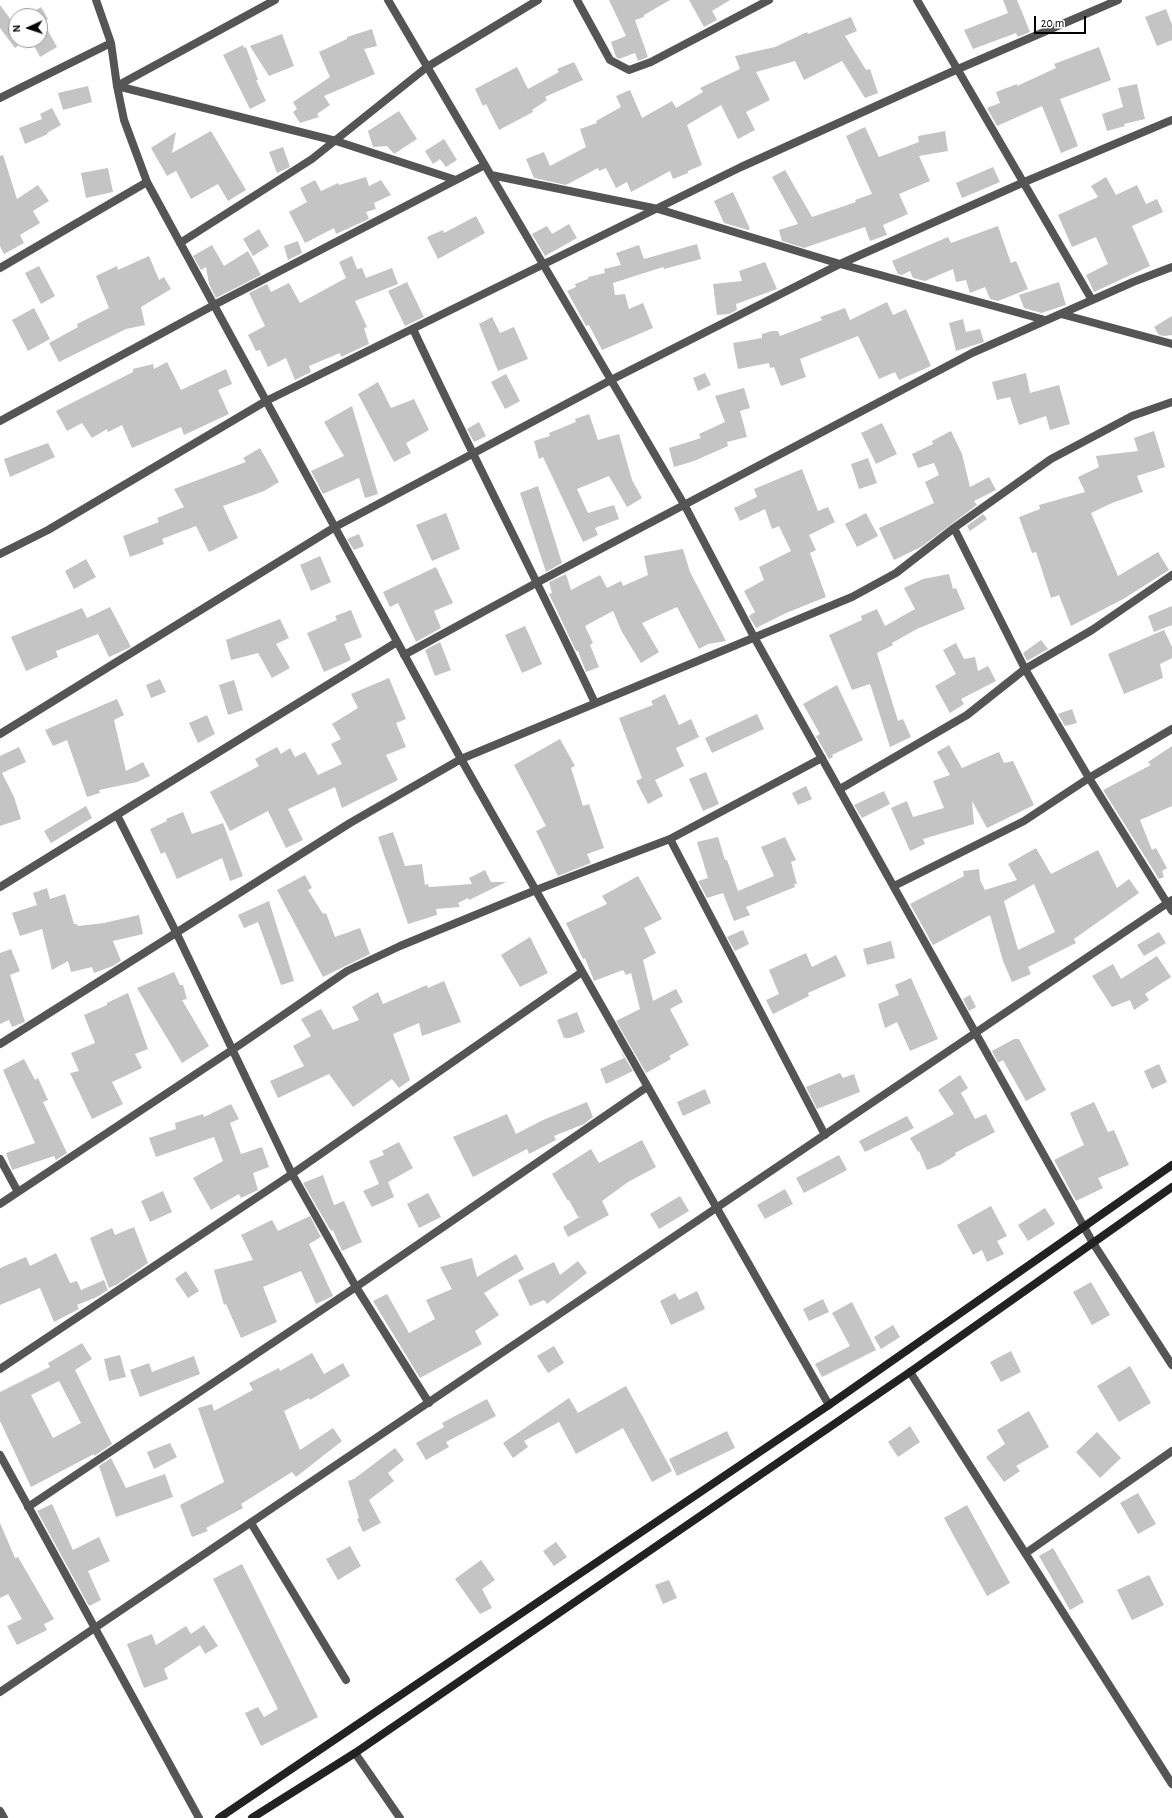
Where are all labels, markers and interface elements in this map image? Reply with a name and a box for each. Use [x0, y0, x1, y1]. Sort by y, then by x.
north arrow [8, 8, 48, 48]
scale bar [1036, 8, 1088, 34]
text: 20 m [1041, 17, 1064, 29]
text: N [11, 24, 22, 33]

